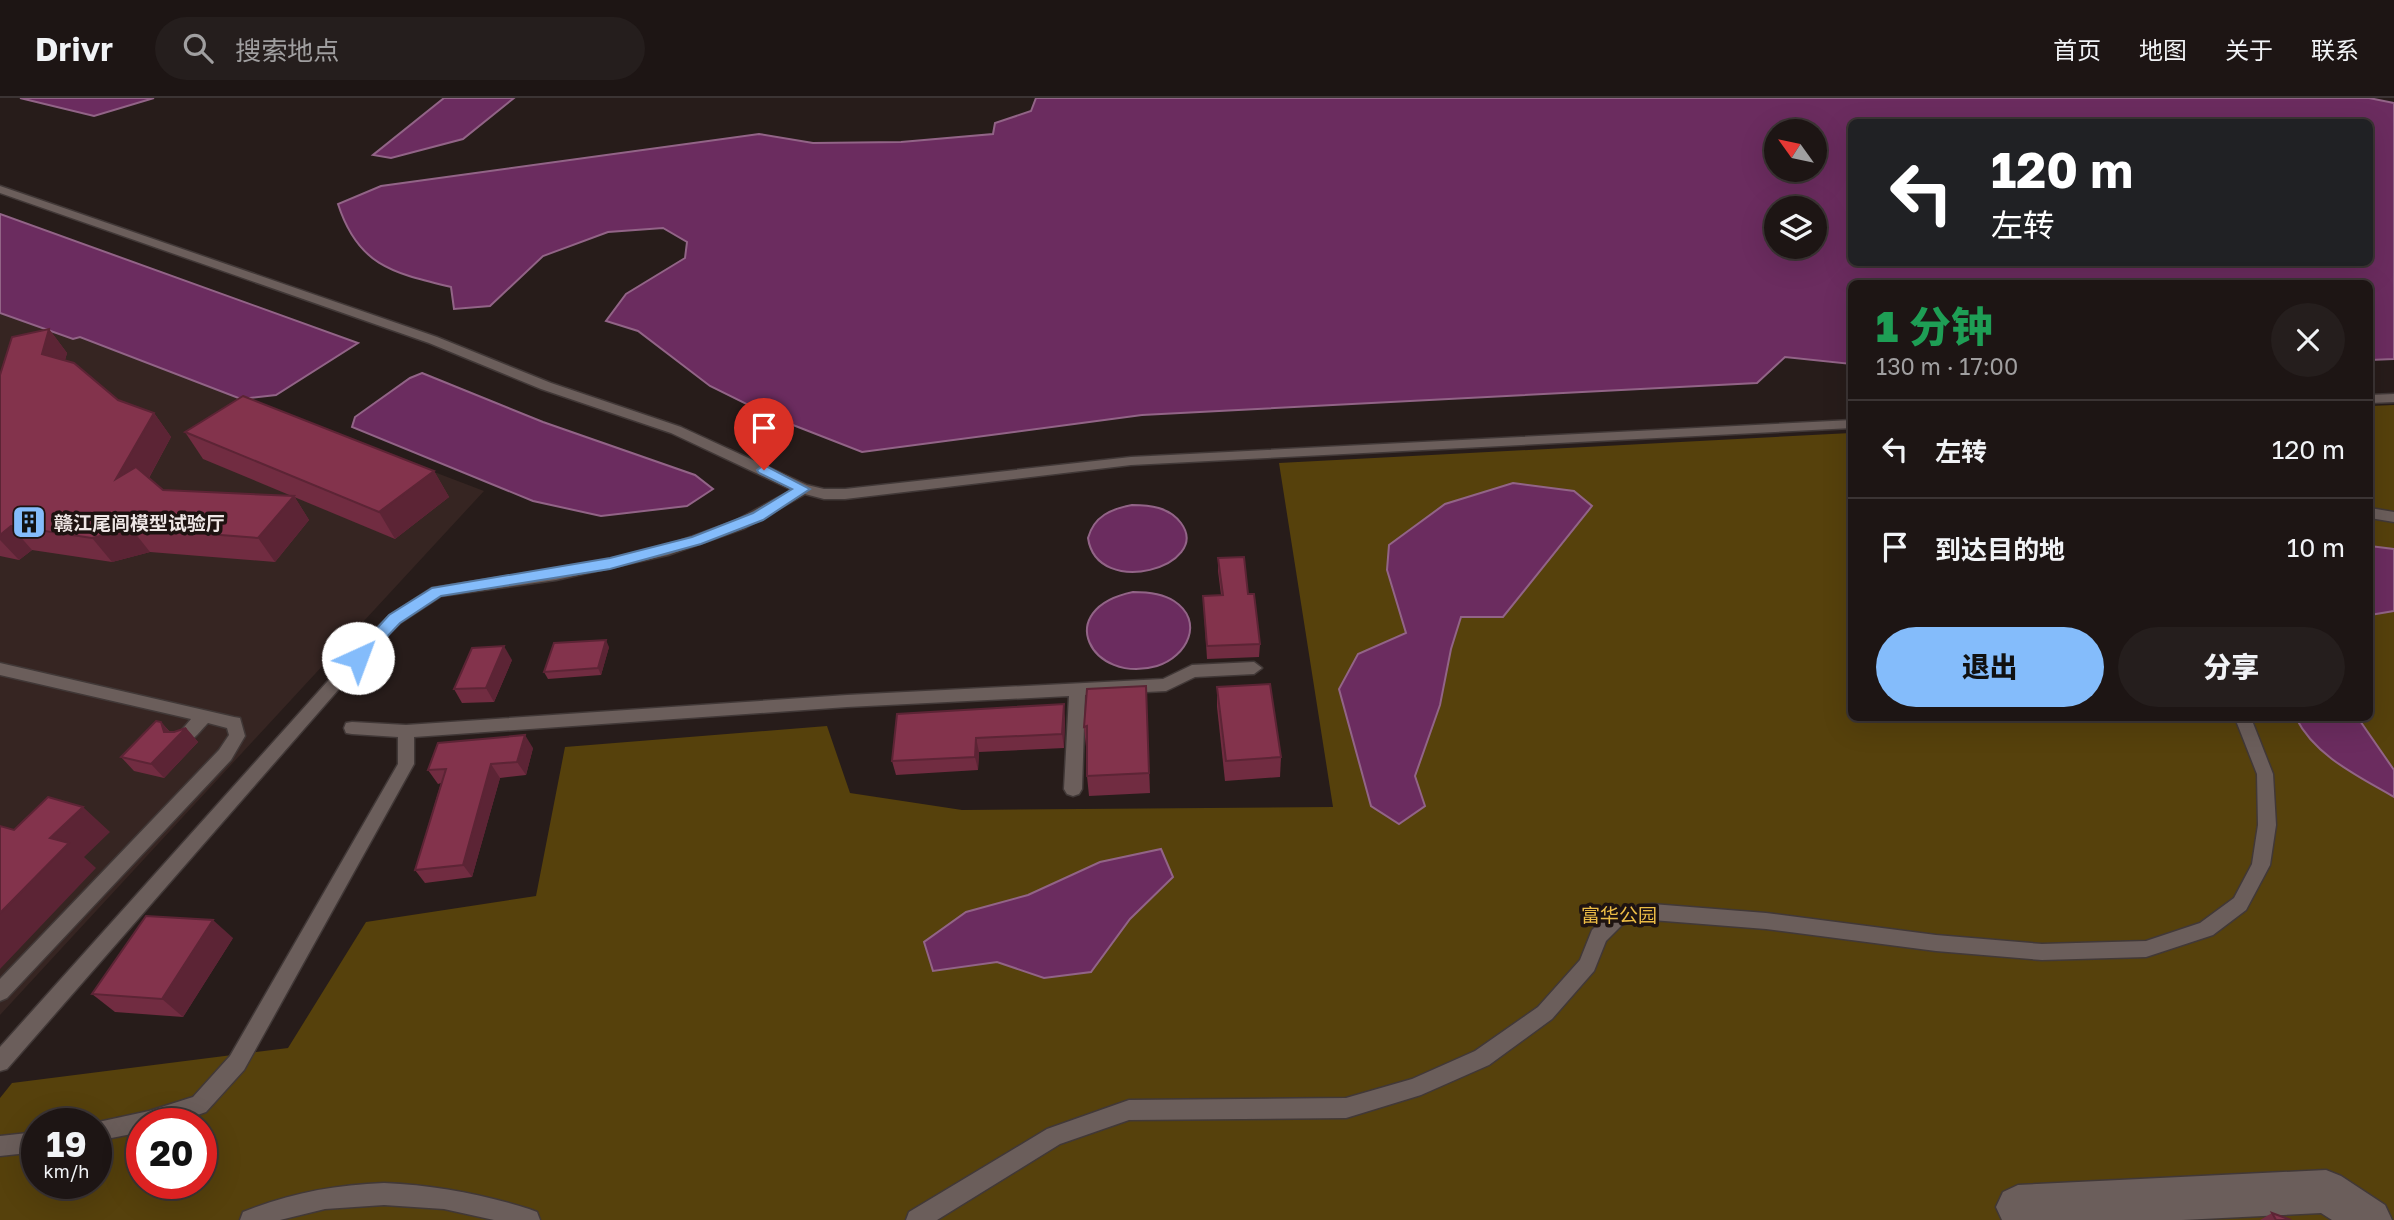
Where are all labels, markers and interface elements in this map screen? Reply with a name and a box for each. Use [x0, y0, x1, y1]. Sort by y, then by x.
search box [155, 17, 645, 80]
text: Drivr [35, 29, 113, 68]
icon: search [179, 29, 217, 67]
text: 搜索地点 [235, 35, 339, 66]
text: 首页 [2053, 35, 2101, 64]
text: 地图 [2139, 35, 2187, 64]
text: 关于 [2225, 35, 2273, 64]
text: 联系 [2311, 35, 2359, 64]
north arrow [1764, 119, 1827, 182]
map controls [1764, 119, 1827, 259]
text: 120 m [1991, 140, 2133, 199]
icon: left [1876, 147, 1967, 238]
button: layers [1764, 196, 1827, 259]
text: 左转 [1991, 206, 2055, 244]
text: 1 分钟 [1876, 301, 1993, 351]
button: close [2271, 303, 2345, 377]
text: 130 m · 17:00 [1876, 352, 2018, 380]
pin [734, 398, 794, 470]
icon: arrive [745, 409, 783, 447]
icon: left [1876, 430, 1914, 468]
text: 120 m [2272, 434, 2345, 465]
text: 左转 [1935, 436, 1987, 467]
building icon: 赣江尾闾模型试验厅 [10, 503, 48, 541]
place label: 赣江尾闾模型试验厅 [54, 511, 225, 534]
icon: arrive [1876, 528, 1914, 566]
text: 10 m [2287, 532, 2345, 563]
text: 到达目的地 [1935, 534, 2065, 565]
position arrow [321, 621, 395, 695]
button: 退出 [1876, 627, 2104, 707]
button: 分享 [2118, 627, 2345, 707]
park label: 富华公园 [1581, 903, 1657, 926]
speed limit sign: 20 [126, 1108, 217, 1199]
text: 19 [46, 1123, 87, 1165]
text: km/h [44, 1160, 89, 1182]

